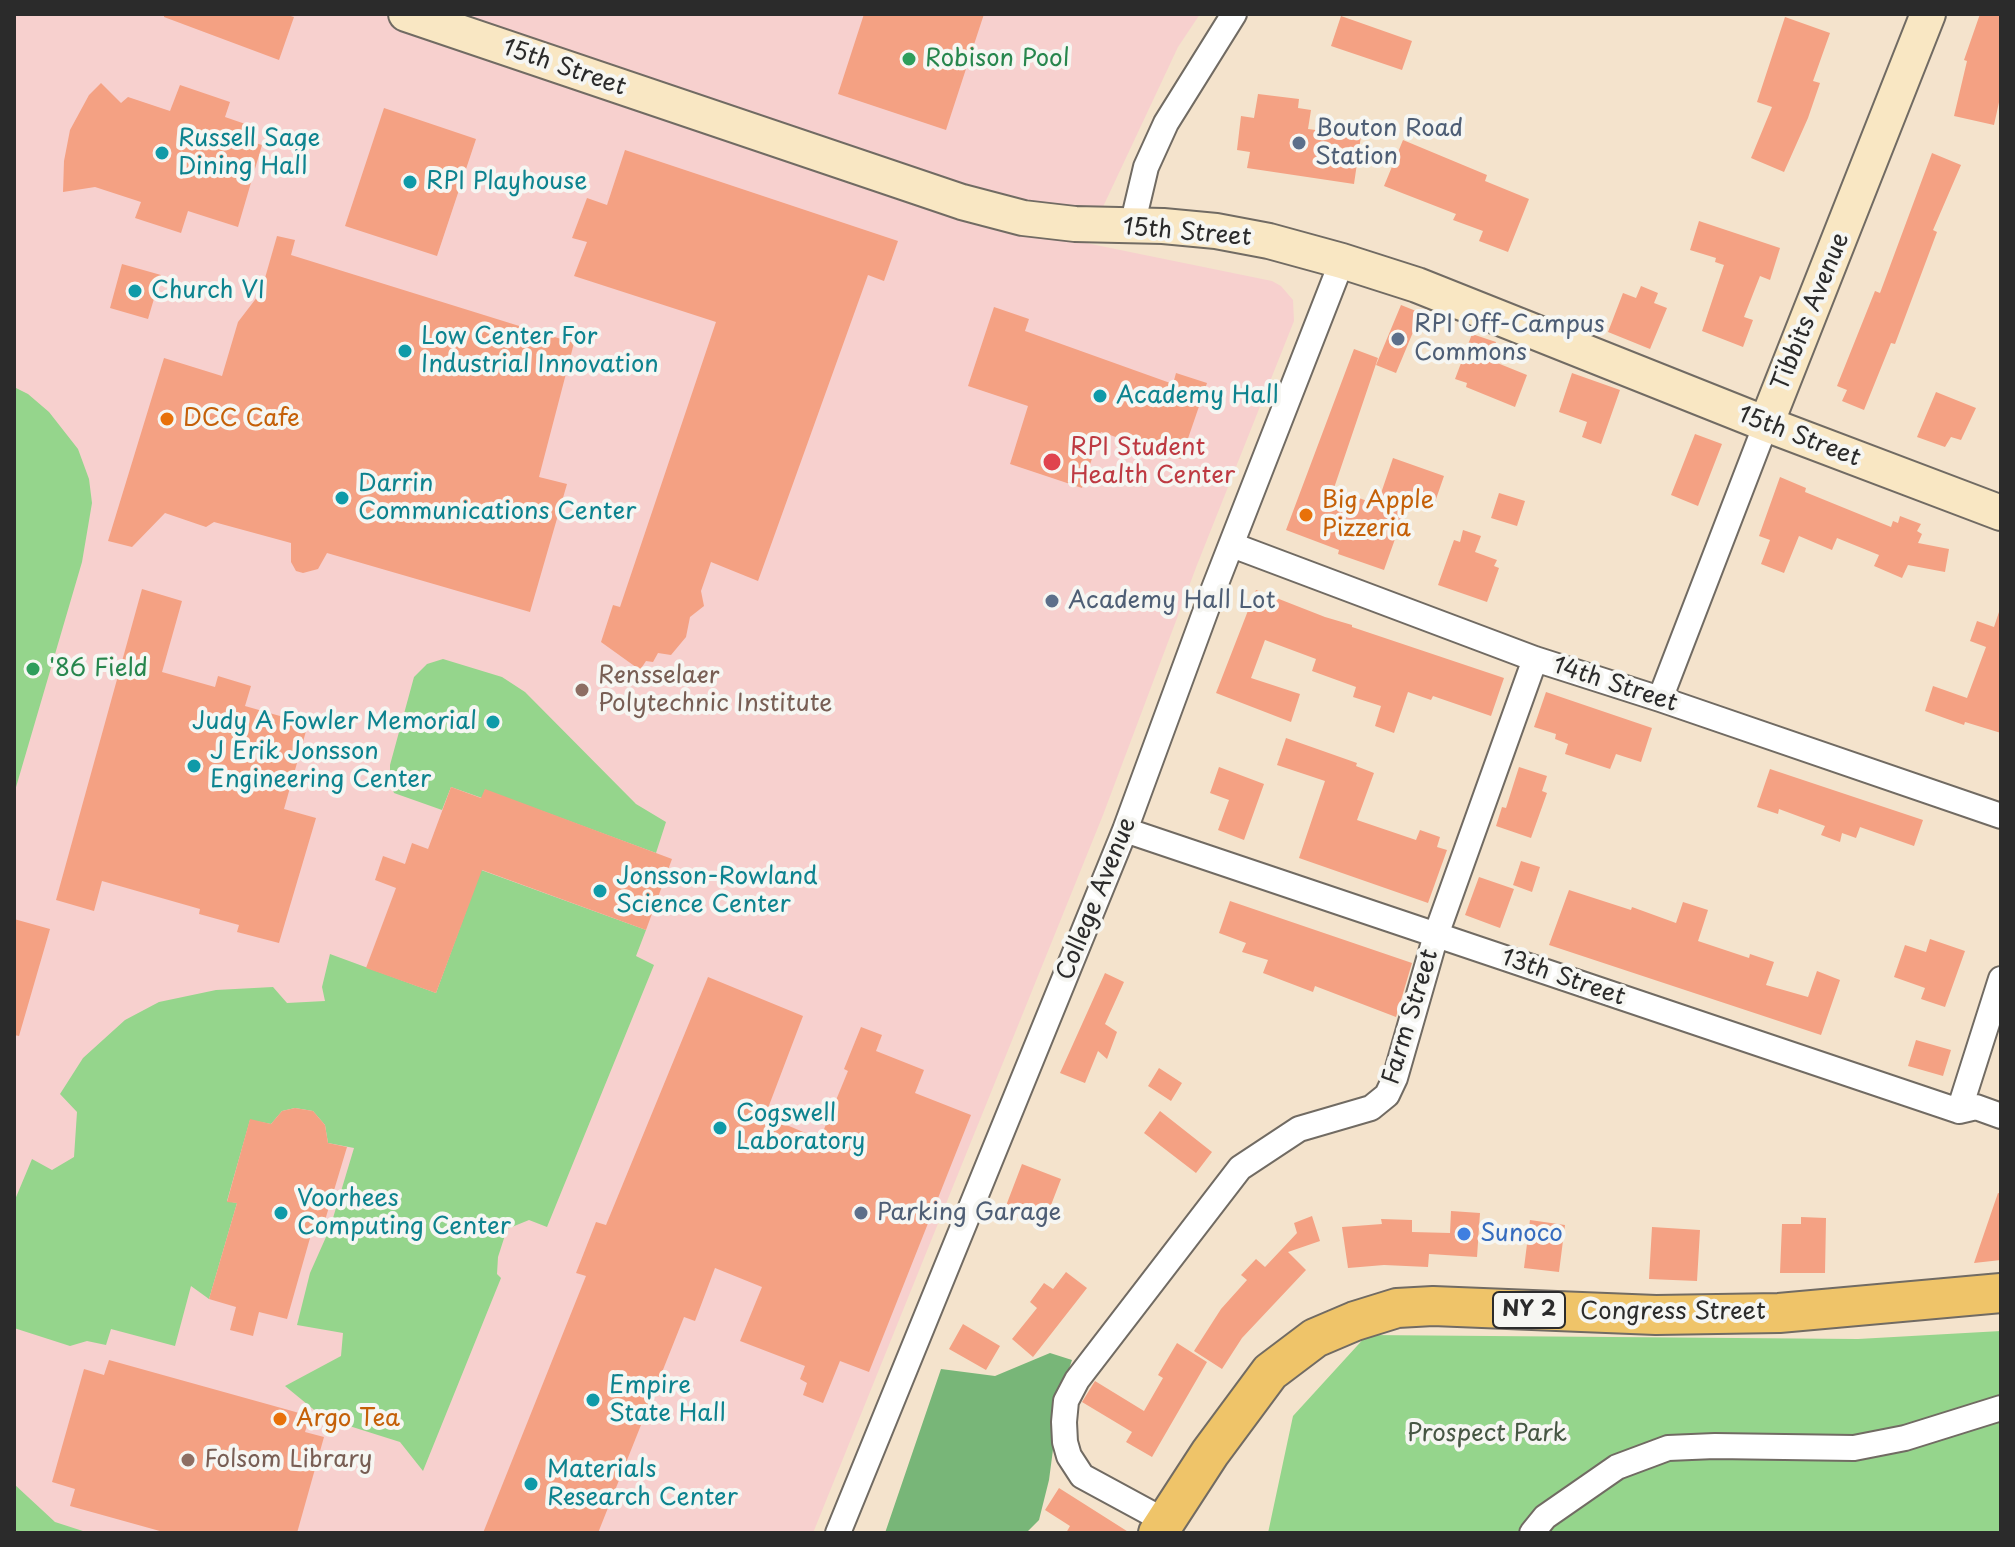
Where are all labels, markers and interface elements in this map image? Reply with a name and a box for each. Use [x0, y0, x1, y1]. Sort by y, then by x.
street label: 15th Street [498, 33, 630, 103]
place label: Robison Pool [925, 45, 1070, 73]
marker: Robison Pool [900, 50, 918, 68]
place label: Bouton Road Station [1315, 115, 1463, 171]
place label: Russell Sage Dining Hall [178, 125, 320, 181]
marker: Bouton Road Station [1290, 134, 1308, 152]
marker: Russell Sage Dining Hall [153, 144, 171, 162]
place label: RPI Playhouse [426, 168, 587, 196]
marker: RPI Playhouse [401, 173, 419, 191]
street label: 15th Street [1122, 213, 1252, 253]
street label: Tibbits Avenue [1766, 229, 1856, 395]
place label: Church VI [151, 277, 265, 305]
marker: Church VI [126, 282, 144, 300]
place label: RPI Off-Campus Commons [1414, 311, 1605, 367]
place label: Low Center For Industrial Innovation [421, 323, 659, 379]
marker: RPI Off-Campus Commons [1389, 330, 1407, 348]
marker: Low Center For Industrial Innovation [396, 342, 414, 360]
place label: Academy Hall [1116, 382, 1279, 410]
marker: Academy Hall [1091, 387, 1109, 405]
street label: 15th Street [1734, 400, 1864, 474]
place label: DCC Cafe [183, 405, 300, 433]
marker: DCC Cafe [158, 410, 176, 428]
place label: RPI Student Health Center [1070, 434, 1235, 490]
marker: RPI Student Health Center [1041, 451, 1063, 473]
place label: Darrin Communications Center [358, 470, 636, 526]
place label: Big Apple Pizzeria [1322, 487, 1434, 543]
marker: Darrin Communications Center [333, 489, 351, 507]
marker: Big Apple Pizzeria [1297, 506, 1315, 524]
place label: Academy Hall Lot [1068, 587, 1276, 615]
marker: Academy Hall Lot [1043, 592, 1061, 610]
street label: 14th Street [1549, 651, 1681, 719]
place label: '86 Field [49, 655, 148, 683]
marker: '86 Field [24, 660, 42, 678]
place label: Rensselaer Polytechnic Institute [598, 662, 832, 718]
marker: Rensselaer Polytechnic Institute [573, 681, 591, 699]
place label: Judy A Fowler Memorial [192, 708, 477, 736]
marker: Judy A Fowler Memorial [484, 713, 502, 731]
place label: J Erik Jonsson Engineering Center [210, 738, 431, 794]
marker: J Erik Jonsson Engineering Center [185, 757, 203, 775]
street label: College Avenue [1051, 813, 1143, 985]
place label: Jonsson-Rowland Science Center [616, 863, 818, 919]
marker: Jonsson-Rowland Science Center [591, 882, 609, 900]
street label: 13th Street [1497, 943, 1629, 1013]
street label: Farm Street [1377, 946, 1445, 1088]
place label: Cogswell Laboratory [736, 1100, 865, 1156]
marker: Cogswell Laboratory [711, 1119, 729, 1137]
place label: Voorhees Computing Center [297, 1185, 511, 1241]
place label: Parking Garage [877, 1199, 1061, 1227]
marker: Voorhees Computing Center [272, 1204, 290, 1222]
marker: Parking Garage [852, 1204, 870, 1222]
place label: Sunoco [1480, 1220, 1563, 1248]
marker: Sunoco [1455, 1225, 1473, 1243]
road number: NY 2 [1493, 1292, 1565, 1328]
street label: Congress Street [1580, 1298, 1766, 1326]
place label: Empire State Hall [609, 1372, 726, 1428]
marker: Empire State Hall [584, 1391, 602, 1409]
place label: Argo Tea [296, 1405, 400, 1433]
marker: Argo Tea [271, 1410, 289, 1428]
park label: Prospect Park [1407, 1420, 1567, 1448]
place label: Folsom Library [204, 1446, 372, 1474]
marker: Folsom Library [179, 1451, 197, 1469]
place label: Materials Research Center [547, 1456, 738, 1512]
marker: Materials Research Center [522, 1475, 540, 1493]

